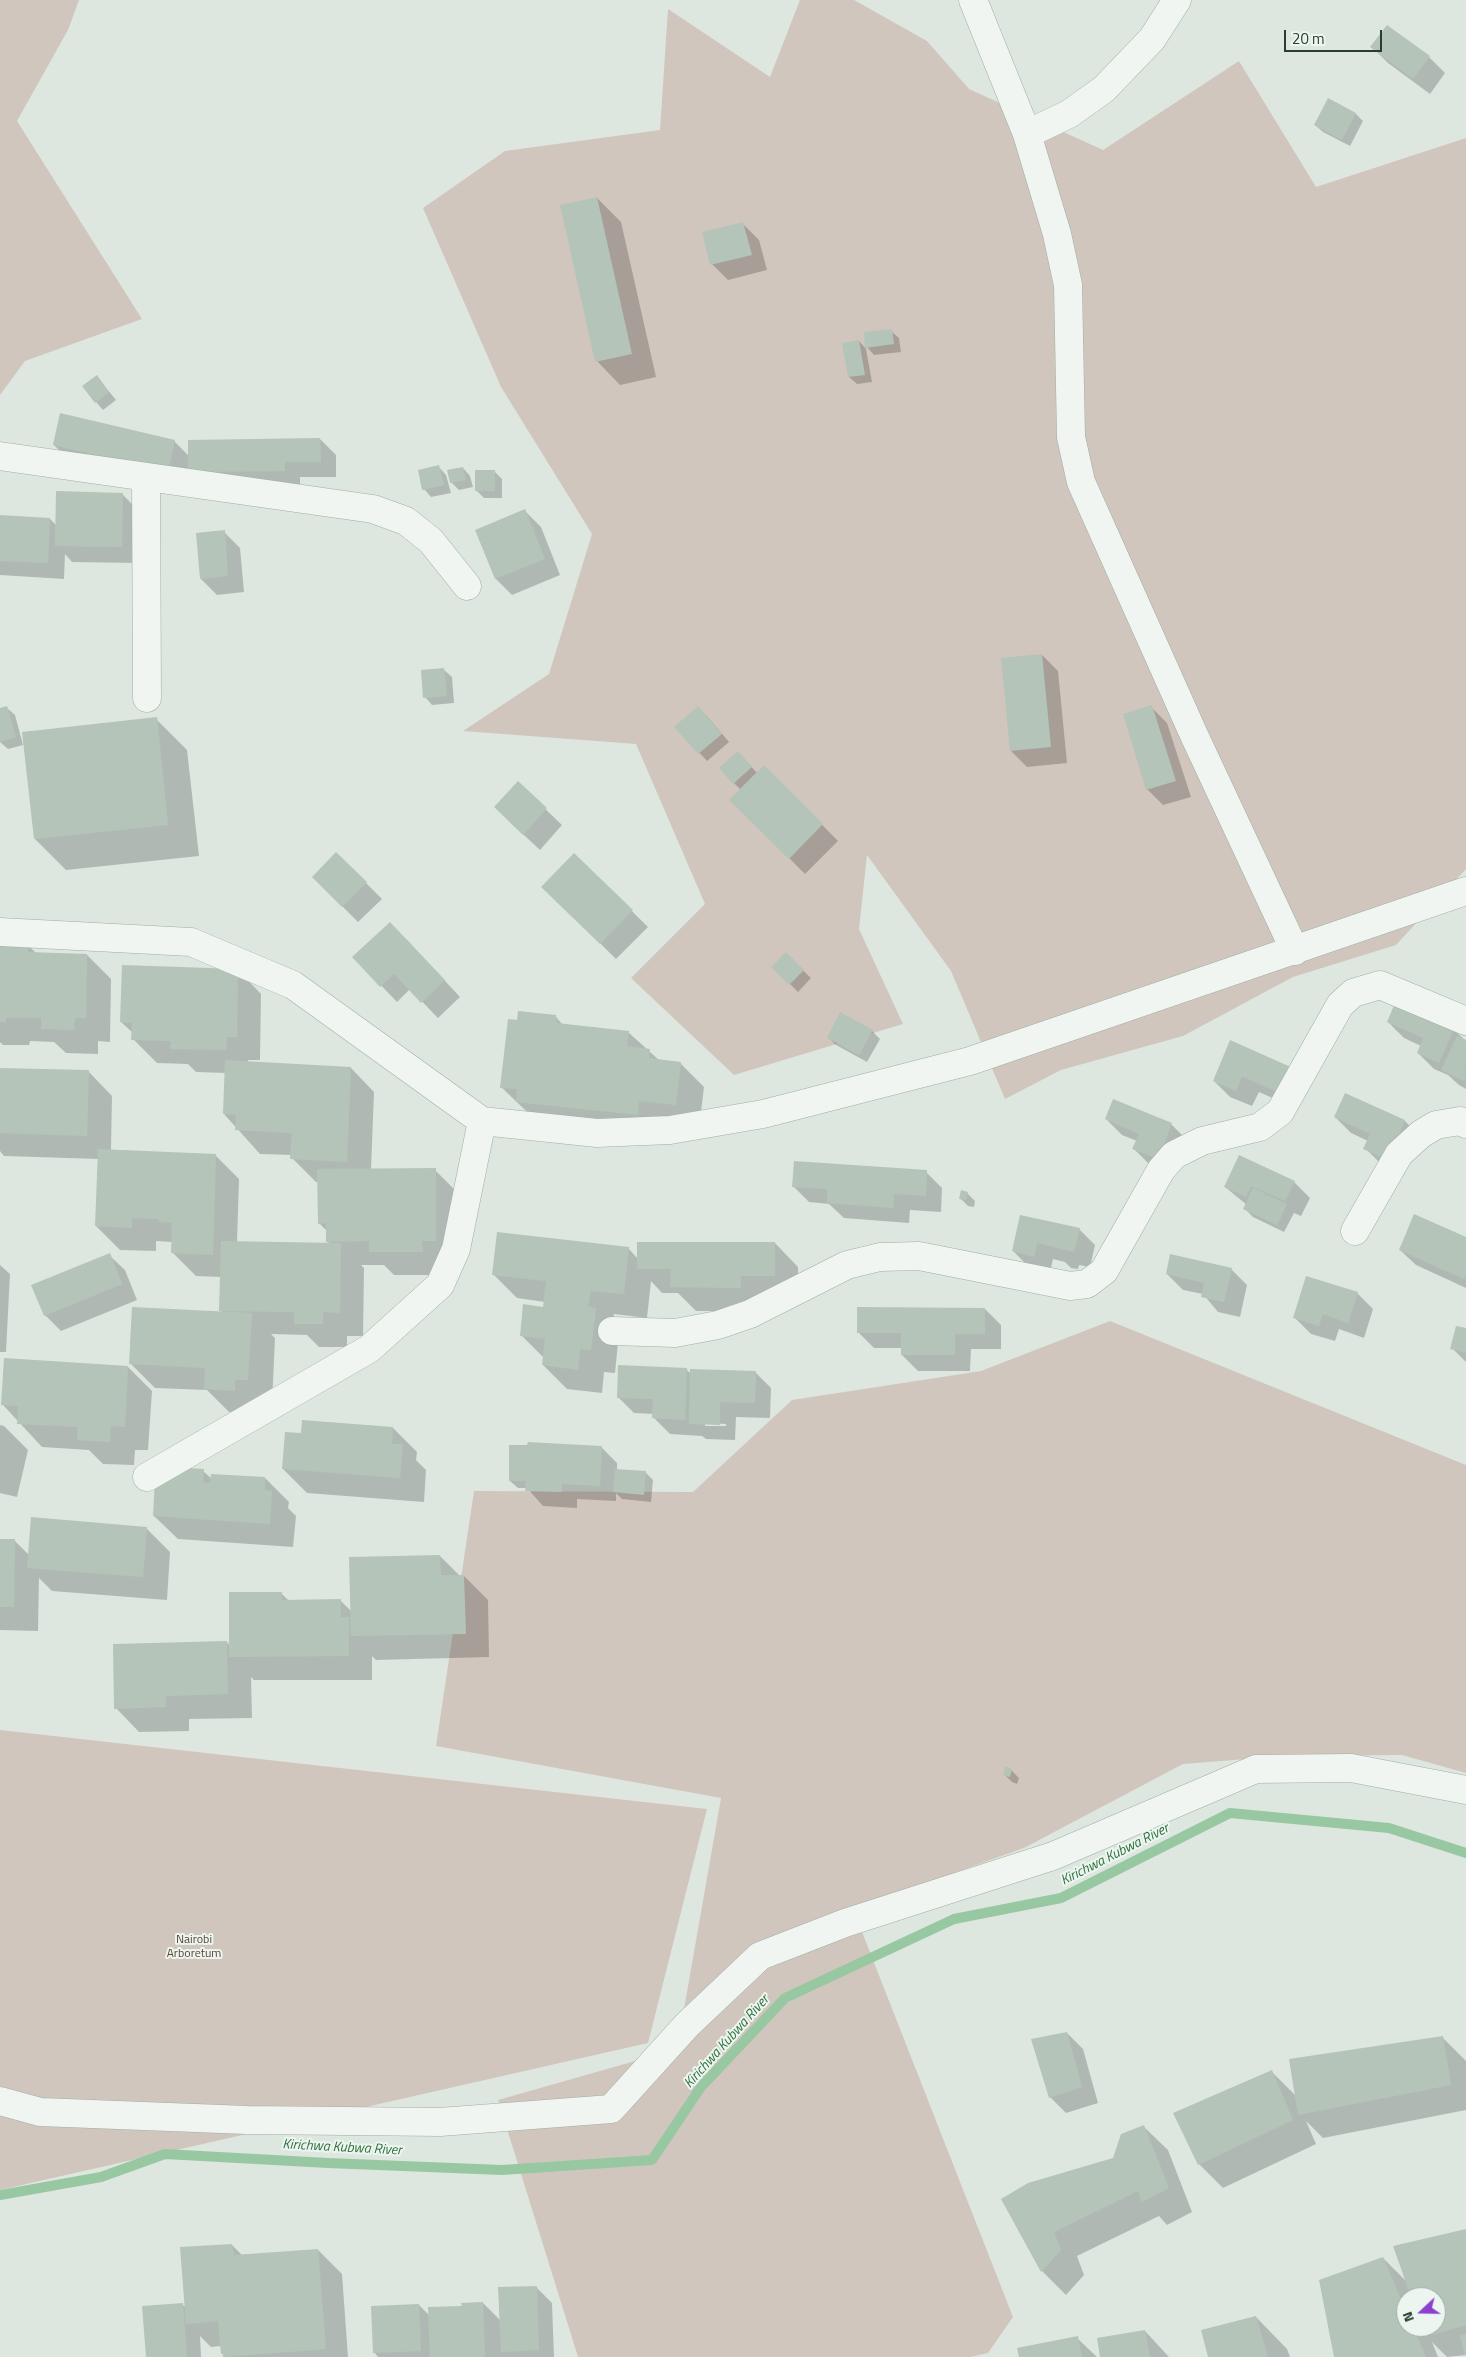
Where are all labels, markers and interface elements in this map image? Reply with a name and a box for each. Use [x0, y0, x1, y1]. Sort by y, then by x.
scale bar [1286, 20, 1384, 52]
text: 20 m [1292, 27, 1325, 50]
water label: Kirichwa Kubwa River [1058, 1820, 1172, 1890]
park label: Nairobi Arboretum [167, 1933, 221, 1961]
water label: Kirichwa Kubwa River [681, 1992, 773, 2092]
water label: Kirichwa Kubwa River [282, 2136, 402, 2160]
north arrow [1396, 2287, 1446, 2337]
text: N [1396, 2309, 1419, 2325]

